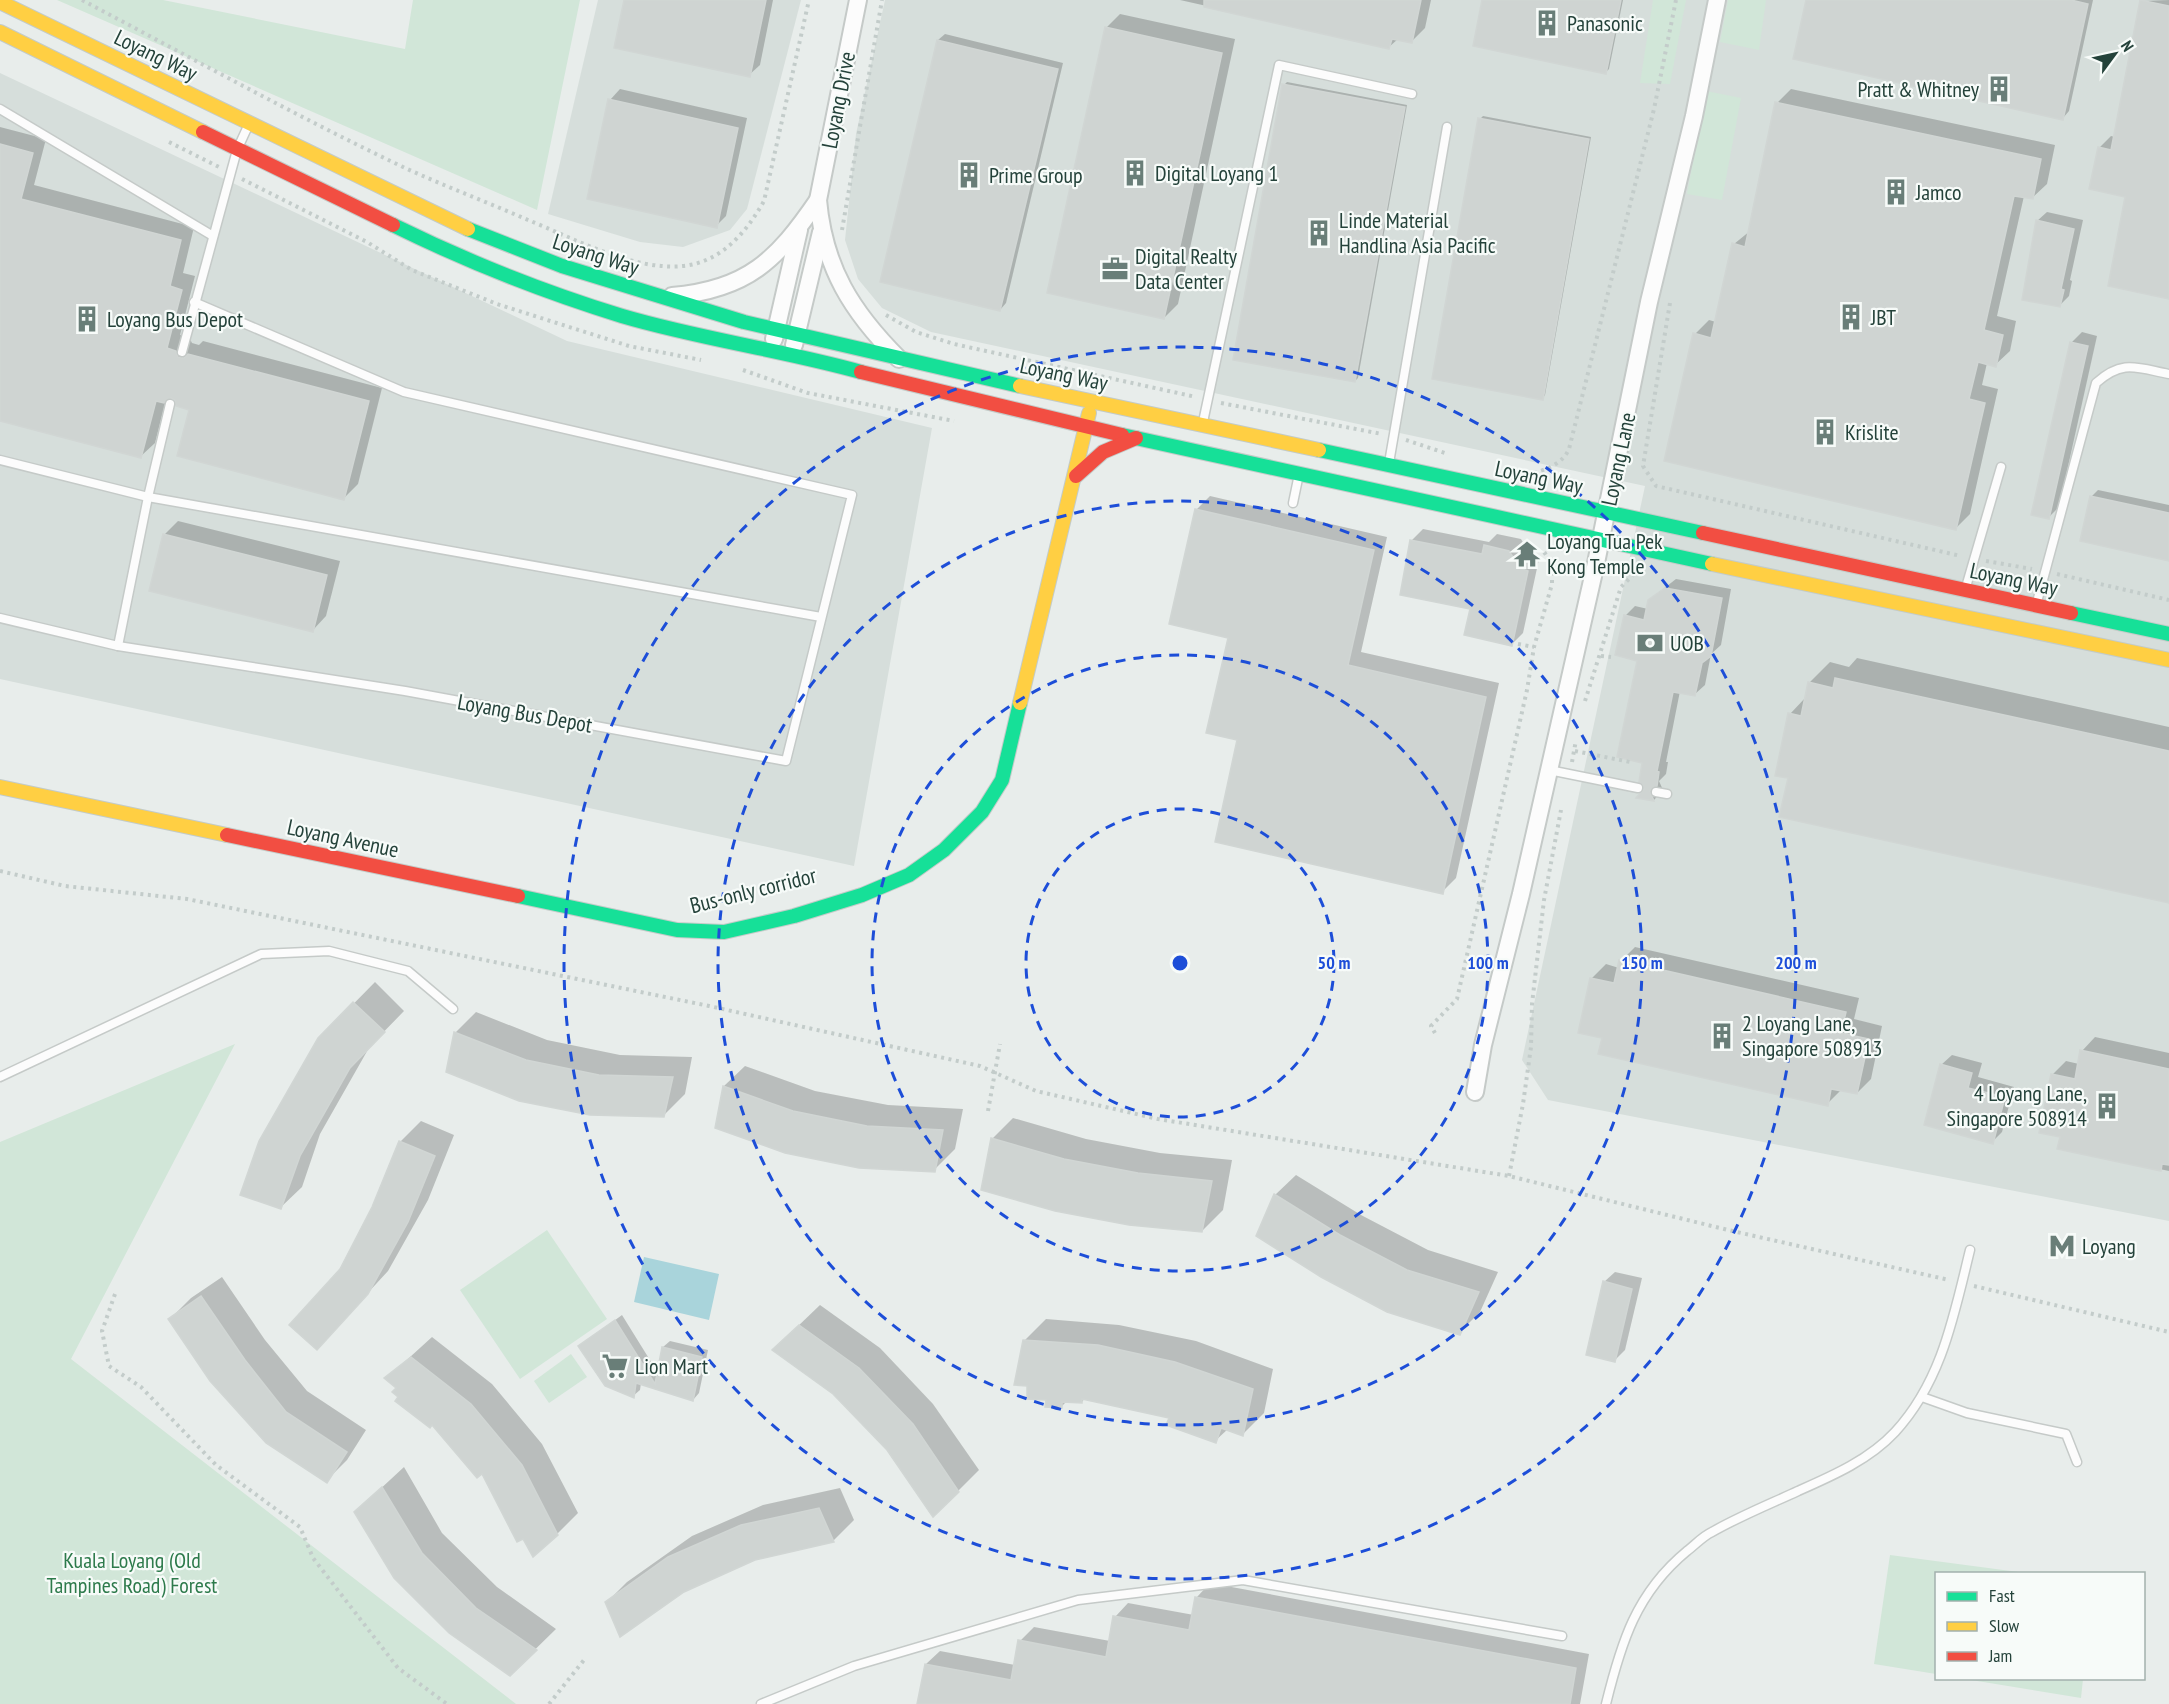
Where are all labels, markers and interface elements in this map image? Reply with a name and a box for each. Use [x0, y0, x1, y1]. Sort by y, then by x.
building icon: Panasonic [1532, 8, 1562, 38]
place label: Panasonic [1567, 9, 1643, 37]
street label: Loyang Way [110, 23, 203, 87]
north arrow [2085, 24, 2145, 84]
text: N [2117, 37, 2138, 55]
street label: Loyang Drive [815, 49, 861, 151]
building icon: Pratt & Whitney [1984, 74, 2014, 104]
place label: Pratt & Whitney [1857, 75, 1980, 103]
building icon: Digital Loyang 1 [1120, 158, 1150, 188]
place label: Digital Loyang 1 [1155, 159, 1279, 187]
building icon: Prime Group [954, 160, 984, 190]
place label: Prime Group [989, 161, 1083, 189]
building icon: Jamco [1881, 177, 1911, 207]
place label: Jamco [1915, 178, 1961, 206]
place label: Linde Material Handlina Asia Pacific [1339, 206, 1496, 259]
building icon: Linde Material Handlina Asia Pacific [1304, 218, 1334, 248]
street label: Loyang Way [549, 227, 643, 281]
place label: Digital Realty Data Center [1135, 242, 1238, 295]
office icon: Digital Realty Data Center [1100, 254, 1130, 284]
building icon: JBT [1836, 302, 1866, 332]
place label: JBT [1870, 303, 1896, 331]
building icon: Loyang Bus Depot [72, 304, 102, 334]
place label: Loyang Bus Depot [107, 305, 243, 333]
street label: Loyang Way [1018, 351, 1111, 397]
street label: Loyang Lane [1594, 410, 1642, 508]
building icon: Krislite [1810, 417, 1840, 447]
place label: Krislite [1845, 418, 1898, 446]
street label: Loyang Way [1493, 454, 1586, 500]
place label: Loyang Tua Pek Kong Temple [1547, 527, 1663, 580]
temple icon: Loyang Tua Pek Kong Temple [1512, 539, 1542, 569]
street label: Loyang Way [1968, 556, 2061, 602]
bank icon: UOB [1635, 628, 1665, 658]
place label: UOB [1670, 629, 1704, 657]
street label: Loyang Bus Depot [456, 687, 594, 739]
street label: Loyang Avenue [285, 813, 401, 863]
street label: Bus-only corridor [687, 861, 819, 919]
text: 50 m [1318, 951, 1350, 974]
text: 100 m [1467, 951, 1509, 974]
text: 150 m [1621, 951, 1663, 974]
text: 200 m [1775, 951, 1817, 974]
centre of rings [1170, 953, 1190, 973]
place label: 2 Loyang Lane, Singapore 508913 [1742, 1009, 1882, 1062]
building icon: 2 Loyang Lane, Singapore 508913 [1707, 1021, 1737, 1051]
place label: 4 Loyang Lane, Singapore 508914 [1947, 1079, 2087, 1132]
building icon: 4 Loyang Lane, Singapore 508914 [2092, 1091, 2122, 1121]
metro station icon: Loyang [2047, 1231, 2077, 1261]
place label: Loyang [2082, 1232, 2136, 1260]
supermarket icon: Lion Mart [600, 1351, 630, 1381]
place label: Lion Mart [635, 1352, 708, 1380]
park label: Kuala Loyang (Old Tampines Road) Forest [47, 1546, 217, 1599]
legend [1935, 1572, 2145, 1680]
text: Fast [1989, 1584, 2015, 1607]
text: Slow [1989, 1614, 2020, 1637]
text: Jam [1988, 1644, 2012, 1667]

